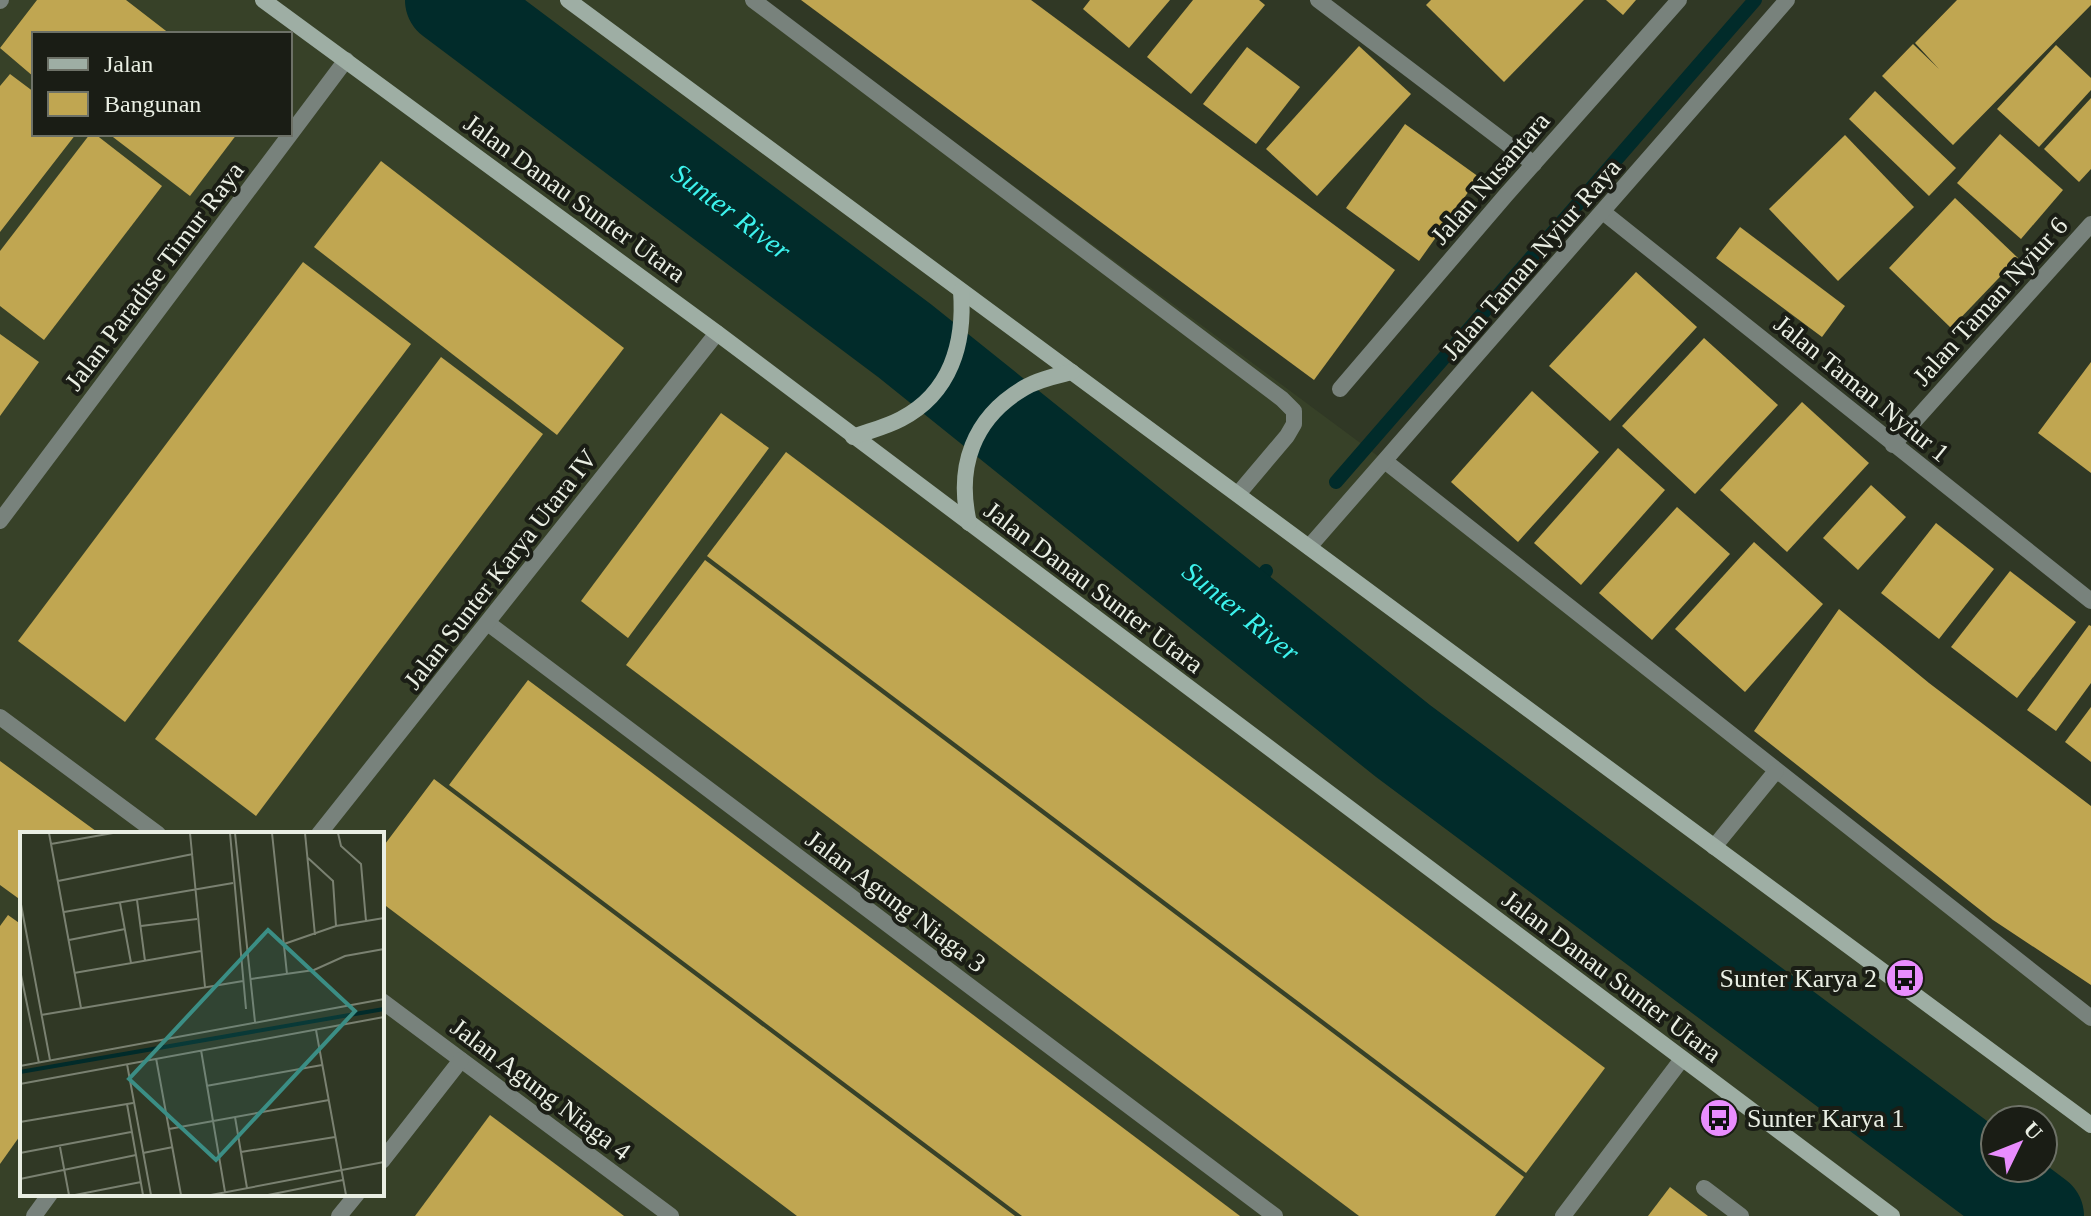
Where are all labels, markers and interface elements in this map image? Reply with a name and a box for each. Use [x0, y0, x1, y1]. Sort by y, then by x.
legend [32, 32, 292, 136]
text: Jalan [104, 51, 153, 77]
text: Bangunan [104, 91, 201, 117]
street label: Jalan Nusantara [1425, 106, 1556, 250]
street label: Jalan Danau Sunter Utara [458, 108, 691, 289]
street label: Jalan Taman Nyiur Raya [1436, 153, 1627, 366]
street label: Jalan Paradise Timur Raya [59, 156, 250, 396]
water label: Sunter River [666, 157, 797, 266]
street label: Jalan Taman Nyiur 6 [1907, 211, 2074, 391]
street label: Jalan Taman Nyiur 1 [1768, 309, 1955, 468]
street label: Jalan Sunter Karya Utara IV [398, 444, 603, 695]
street label: Jalan Danau Sunter Utara [979, 496, 1209, 679]
water label: Sunter River [1176, 555, 1306, 668]
street label: Jalan Agung Niaga 3 [800, 824, 991, 978]
inset map [20, 832, 384, 1196]
street label: Jalan Danau Sunter Utara [1497, 885, 1727, 1068]
bus stop icon: Sunter Karya 2 [1884, 957, 1926, 999]
place label: Sunter Karya 2 [1720, 964, 1877, 993]
street label: Jalan Agung Niaga 4 [445, 1012, 636, 1166]
bus stop icon: Sunter Karya 1 [1698, 1097, 1740, 1139]
place label: Sunter Karya 1 [1747, 1104, 1904, 1133]
north arrow [1979, 1104, 2059, 1184]
text: U [2019, 1116, 2048, 1145]

